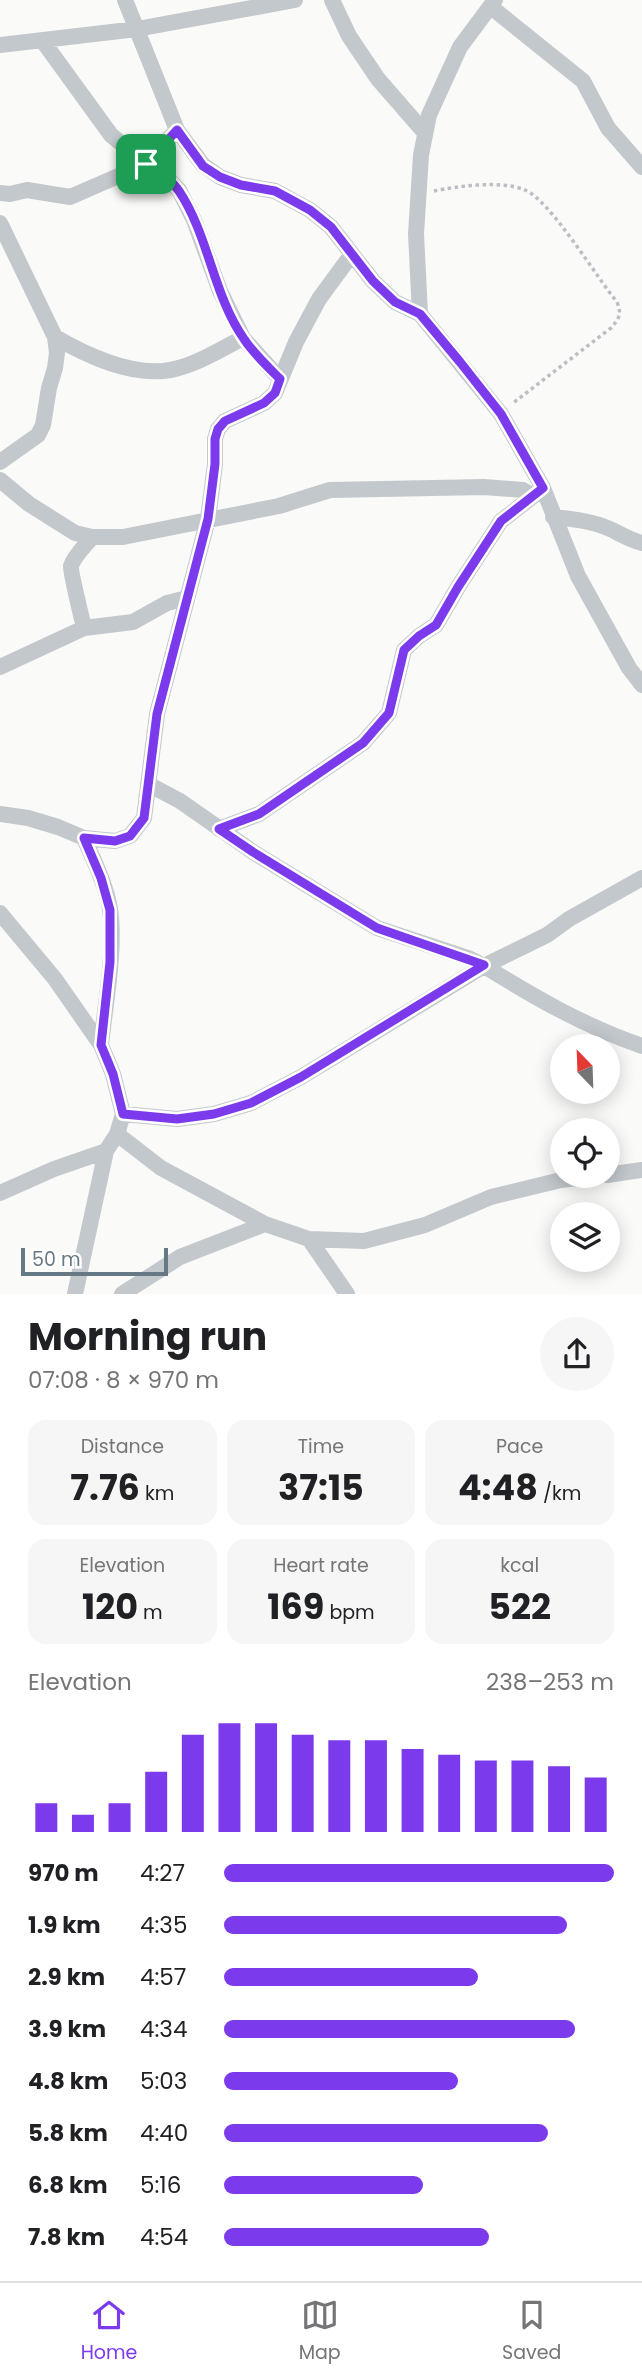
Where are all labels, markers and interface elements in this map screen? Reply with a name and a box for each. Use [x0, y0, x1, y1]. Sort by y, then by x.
pin [116, 134, 176, 194]
icon: arrive [127, 145, 165, 183]
north arrow [550, 1034, 620, 1104]
map controls [550, 1034, 620, 1272]
button: locate [550, 1118, 620, 1188]
button: layers [550, 1202, 620, 1272]
scale bar [21, 1245, 168, 1277]
text: 50 m [32, 1246, 81, 1273]
text: Morning run [28, 1310, 267, 1363]
button: share [540, 1317, 614, 1391]
text: 07:08 · 8 × 970 m [28, 1364, 219, 1396]
text: Distance [81, 1433, 164, 1460]
text: Time [298, 1433, 344, 1460]
text: Pace [496, 1433, 543, 1460]
text: 7.76 [70, 1463, 140, 1512]
text: 37:15 [278, 1463, 364, 1512]
text: 4:48 [458, 1463, 538, 1512]
text: km [140, 1480, 174, 1507]
text: /km [538, 1480, 581, 1507]
text: Elevation [80, 1552, 165, 1579]
text: Heart rate [273, 1552, 369, 1579]
text: kcal [500, 1552, 539, 1579]
text: 120 [82, 1582, 138, 1631]
text: 169 [267, 1582, 324, 1631]
text: 522 [488, 1582, 551, 1631]
text: m [138, 1599, 163, 1626]
text: bpm [324, 1599, 375, 1626]
text: Elevation [28, 1666, 132, 1698]
text: 238–253 m [486, 1666, 614, 1698]
text: 970 m [28, 1857, 99, 1889]
text: 4:27 [140, 1857, 185, 1889]
text: 1.9 km [28, 1909, 101, 1941]
text: 4:35 [140, 1909, 187, 1941]
text: 2.9 km [28, 1961, 105, 1993]
text: 4:57 [140, 1961, 186, 1993]
text: 3.9 km [28, 2013, 106, 2045]
text: 4:34 [140, 2013, 187, 2045]
text: 4.8 km [28, 2065, 108, 2097]
text: 5:03 [140, 2065, 187, 2097]
text: 5.8 km [28, 2117, 108, 2149]
text: 4:40 [140, 2117, 188, 2149]
text: 6.8 km [28, 2169, 108, 2201]
text: 5:16 [140, 2169, 181, 2201]
text: 7.8 km [28, 2221, 105, 2253]
text: 4:54 [140, 2221, 188, 2253]
tab: Home [81, 2296, 137, 2367]
tab: Map [299, 2296, 341, 2367]
tab: Saved [502, 2296, 561, 2367]

